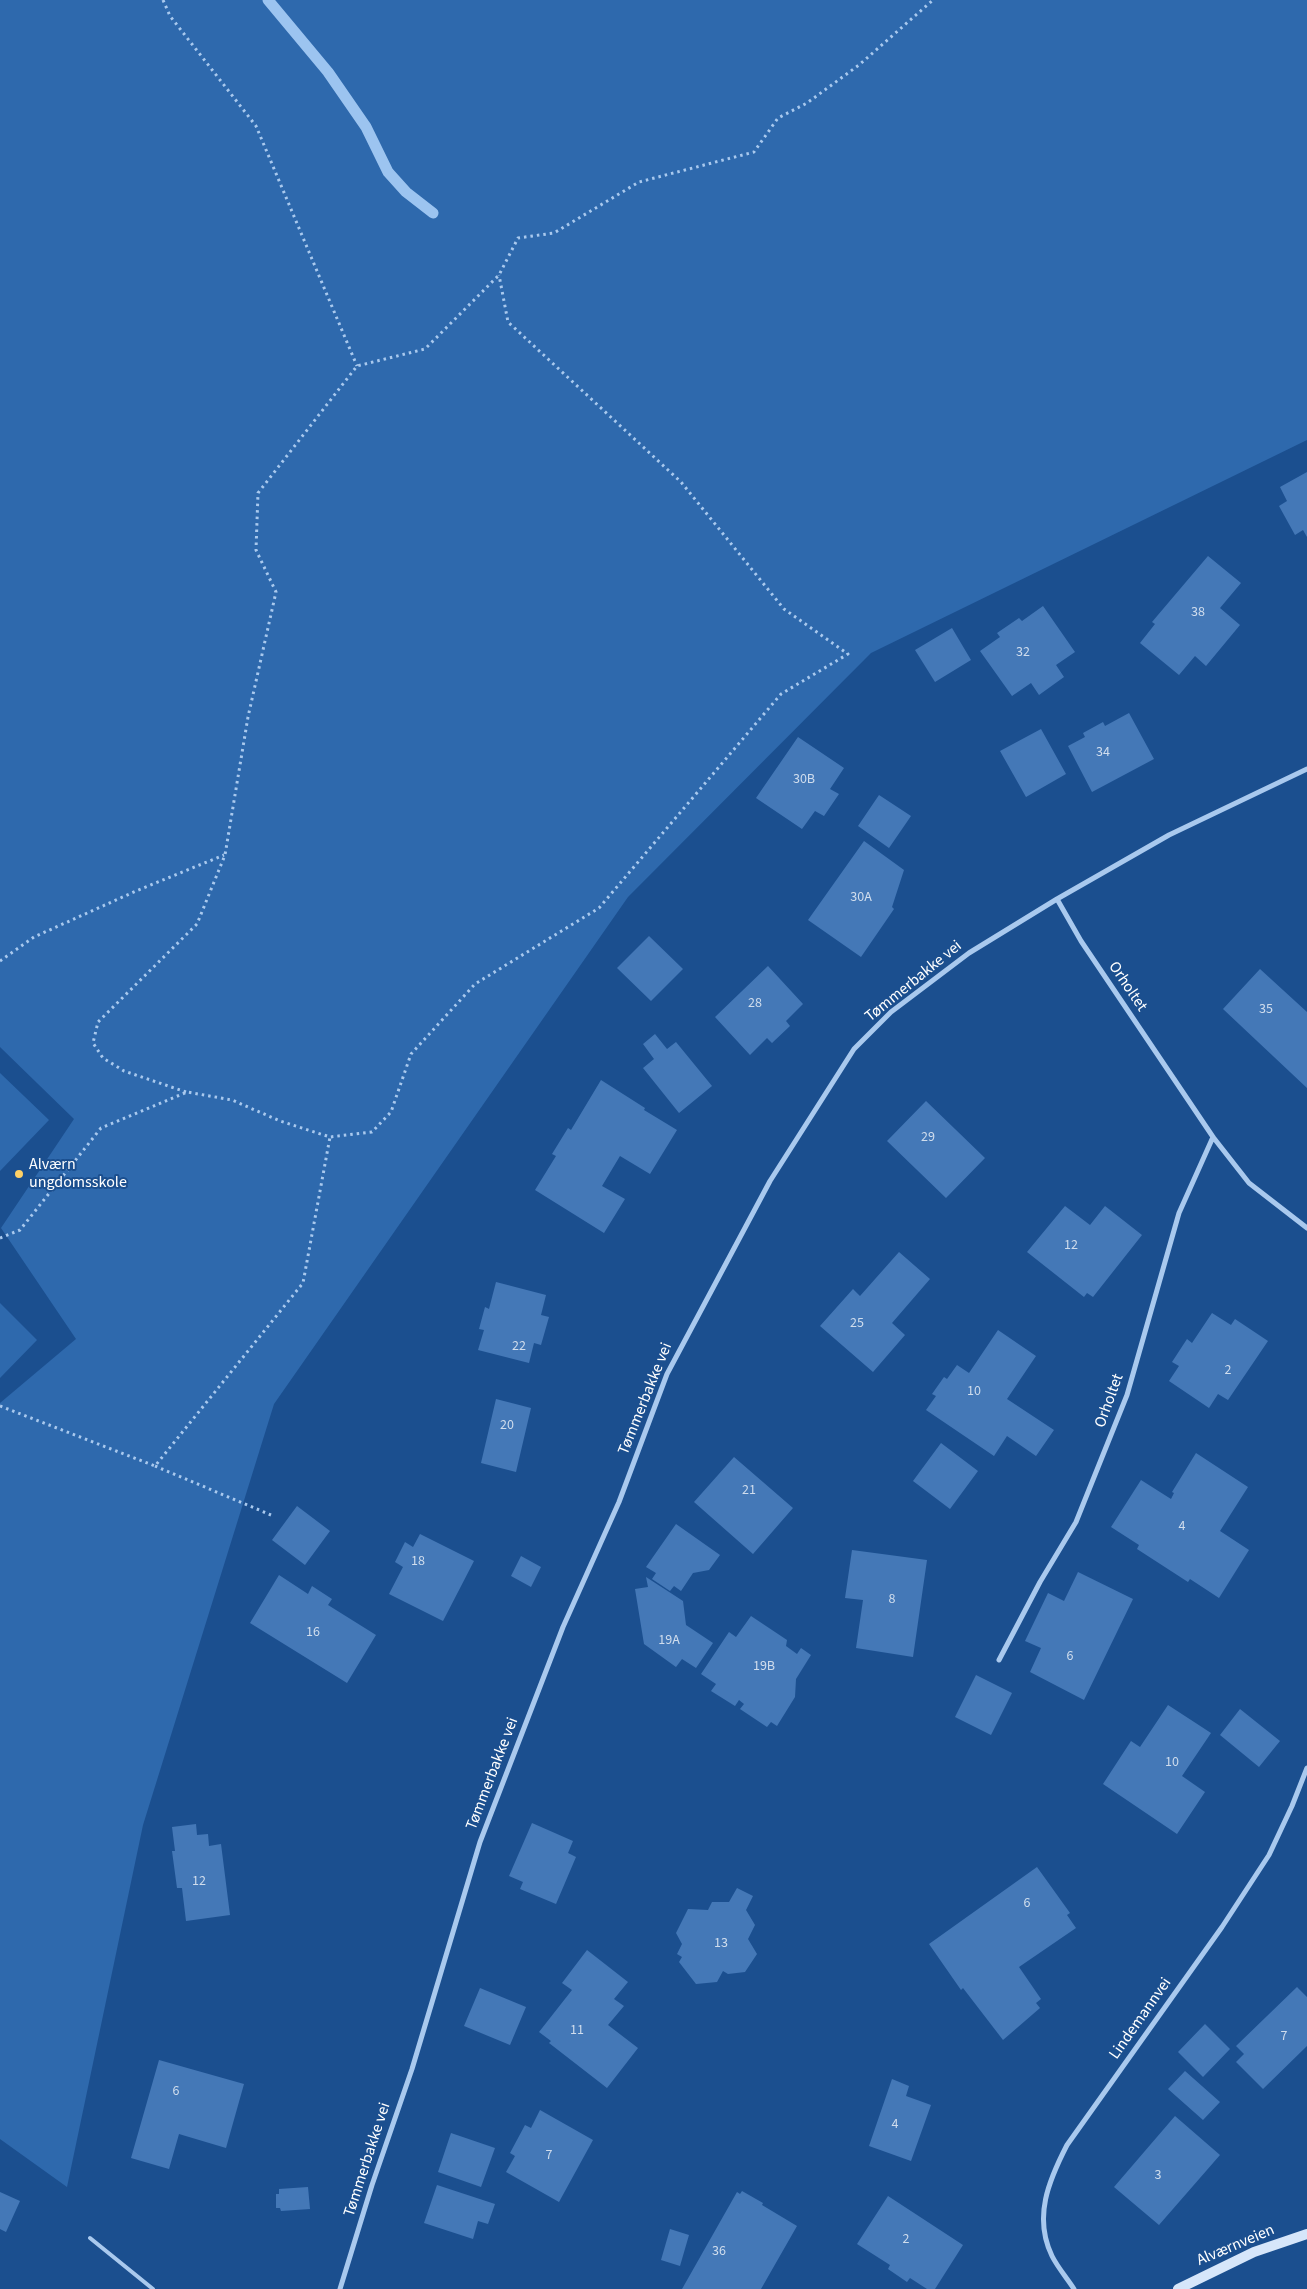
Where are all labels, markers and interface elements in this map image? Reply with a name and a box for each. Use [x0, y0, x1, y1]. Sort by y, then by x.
house number: 38 [1191, 605, 1205, 621]
house number: 32 [1016, 645, 1030, 661]
house number: 34 [1096, 745, 1110, 761]
house number: 30B [793, 772, 815, 788]
house number: 30A [850, 890, 872, 906]
street label: Tømmerbakke vei [862, 937, 966, 1027]
street label: Orholtet [1103, 958, 1151, 1016]
house number: 28 [748, 996, 762, 1012]
house number: 35 [1259, 1002, 1273, 1018]
house number: 29 [921, 1130, 935, 1146]
place label: Alværn ungdomsskole [29, 1155, 127, 1193]
marker: Alværn ungdomsskole [13, 1168, 25, 1180]
house number: 12 [1064, 1238, 1078, 1254]
house number: 25 [850, 1316, 864, 1332]
house number: 22 [512, 1339, 526, 1355]
street label: Tømmerbakke vei [615, 1340, 677, 1458]
house number: 2 [1225, 1363, 1231, 1379]
street label: Orholtet [1091, 1371, 1129, 1431]
house number: 10 [967, 1384, 981, 1400]
house number: 20 [500, 1418, 514, 1434]
house number: 21 [742, 1483, 756, 1499]
house number: 4 [1179, 1519, 1185, 1535]
house number: 18 [411, 1554, 425, 1570]
house number: 8 [889, 1592, 895, 1608]
house number: 16 [306, 1625, 320, 1641]
house number: 19A [658, 1633, 680, 1649]
house number: 6 [1067, 1649, 1073, 1665]
house number: 19B [753, 1659, 775, 1675]
street label: Tømmerbakke vei [463, 1715, 523, 1833]
house number: 10 [1165, 1755, 1179, 1771]
house number: 12 [192, 1874, 206, 1890]
house number: 6 [1024, 1896, 1030, 1912]
house number: 13 [714, 1936, 728, 1952]
street label: Lindemannvei [1106, 1974, 1176, 2064]
house number: 11 [570, 2023, 584, 2039]
house number: 7 [1281, 2029, 1287, 2045]
house number: 6 [173, 2084, 179, 2100]
street label: Tømmerbakke vei [341, 2101, 395, 2219]
house number: 4 [892, 2117, 898, 2133]
house number: 7 [546, 2148, 552, 2164]
house number: 3 [1155, 2168, 1161, 2184]
street label: Alværnveien [1194, 2221, 1278, 2271]
house number: 2 [903, 2232, 909, 2248]
house number: 36 [712, 2244, 726, 2260]

